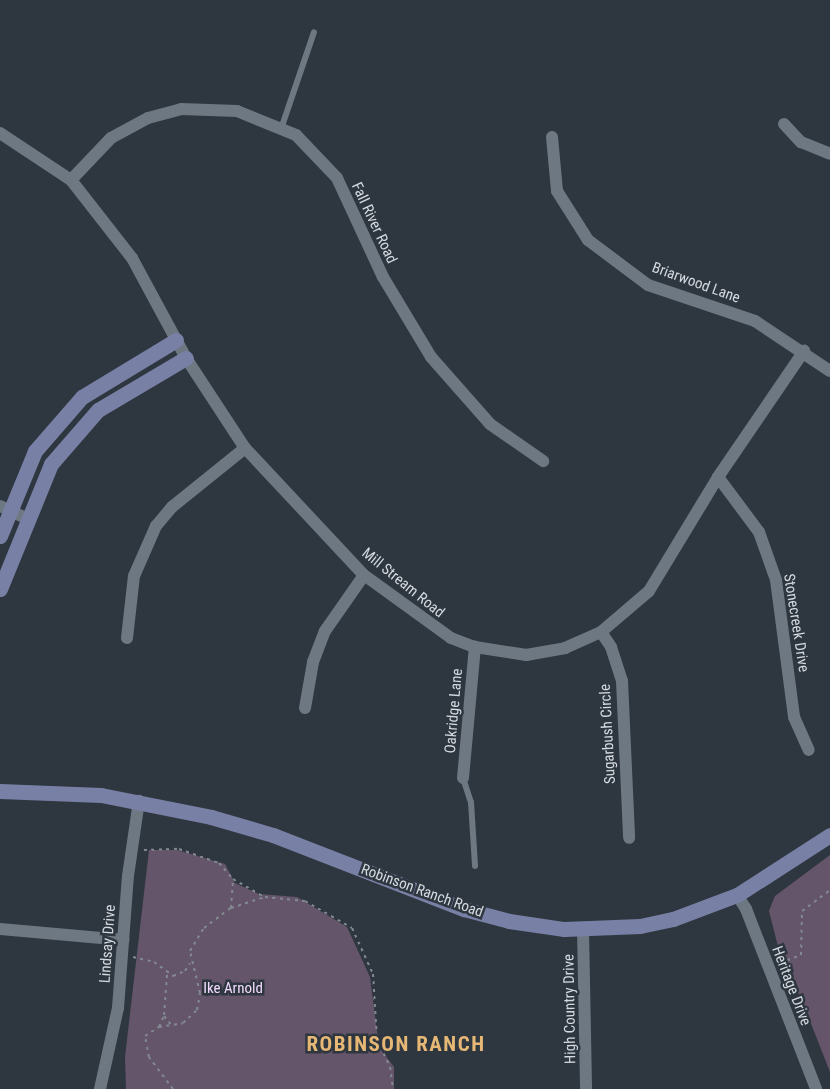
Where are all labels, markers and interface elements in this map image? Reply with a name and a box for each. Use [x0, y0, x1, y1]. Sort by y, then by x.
street label: Fall River Road [347, 180, 401, 266]
street label: Briarwood Lane [650, 259, 742, 307]
street label: Mill Stream Road [358, 544, 448, 622]
street label: Stonecreek Drive [779, 572, 813, 674]
street label: Oakridge Lane [441, 668, 467, 754]
street label: Sugarbush Circle [596, 684, 620, 784]
street label: Robinson Ranch Road [358, 861, 486, 921]
street label: Lindsay Drive [96, 904, 120, 984]
street label: Heritage Drive [768, 944, 814, 1028]
street label: High Country Drive [560, 954, 580, 1064]
park label: Ike Arnold [203, 980, 263, 998]
district label: ROBINSON RANCH [306, 1031, 486, 1057]

